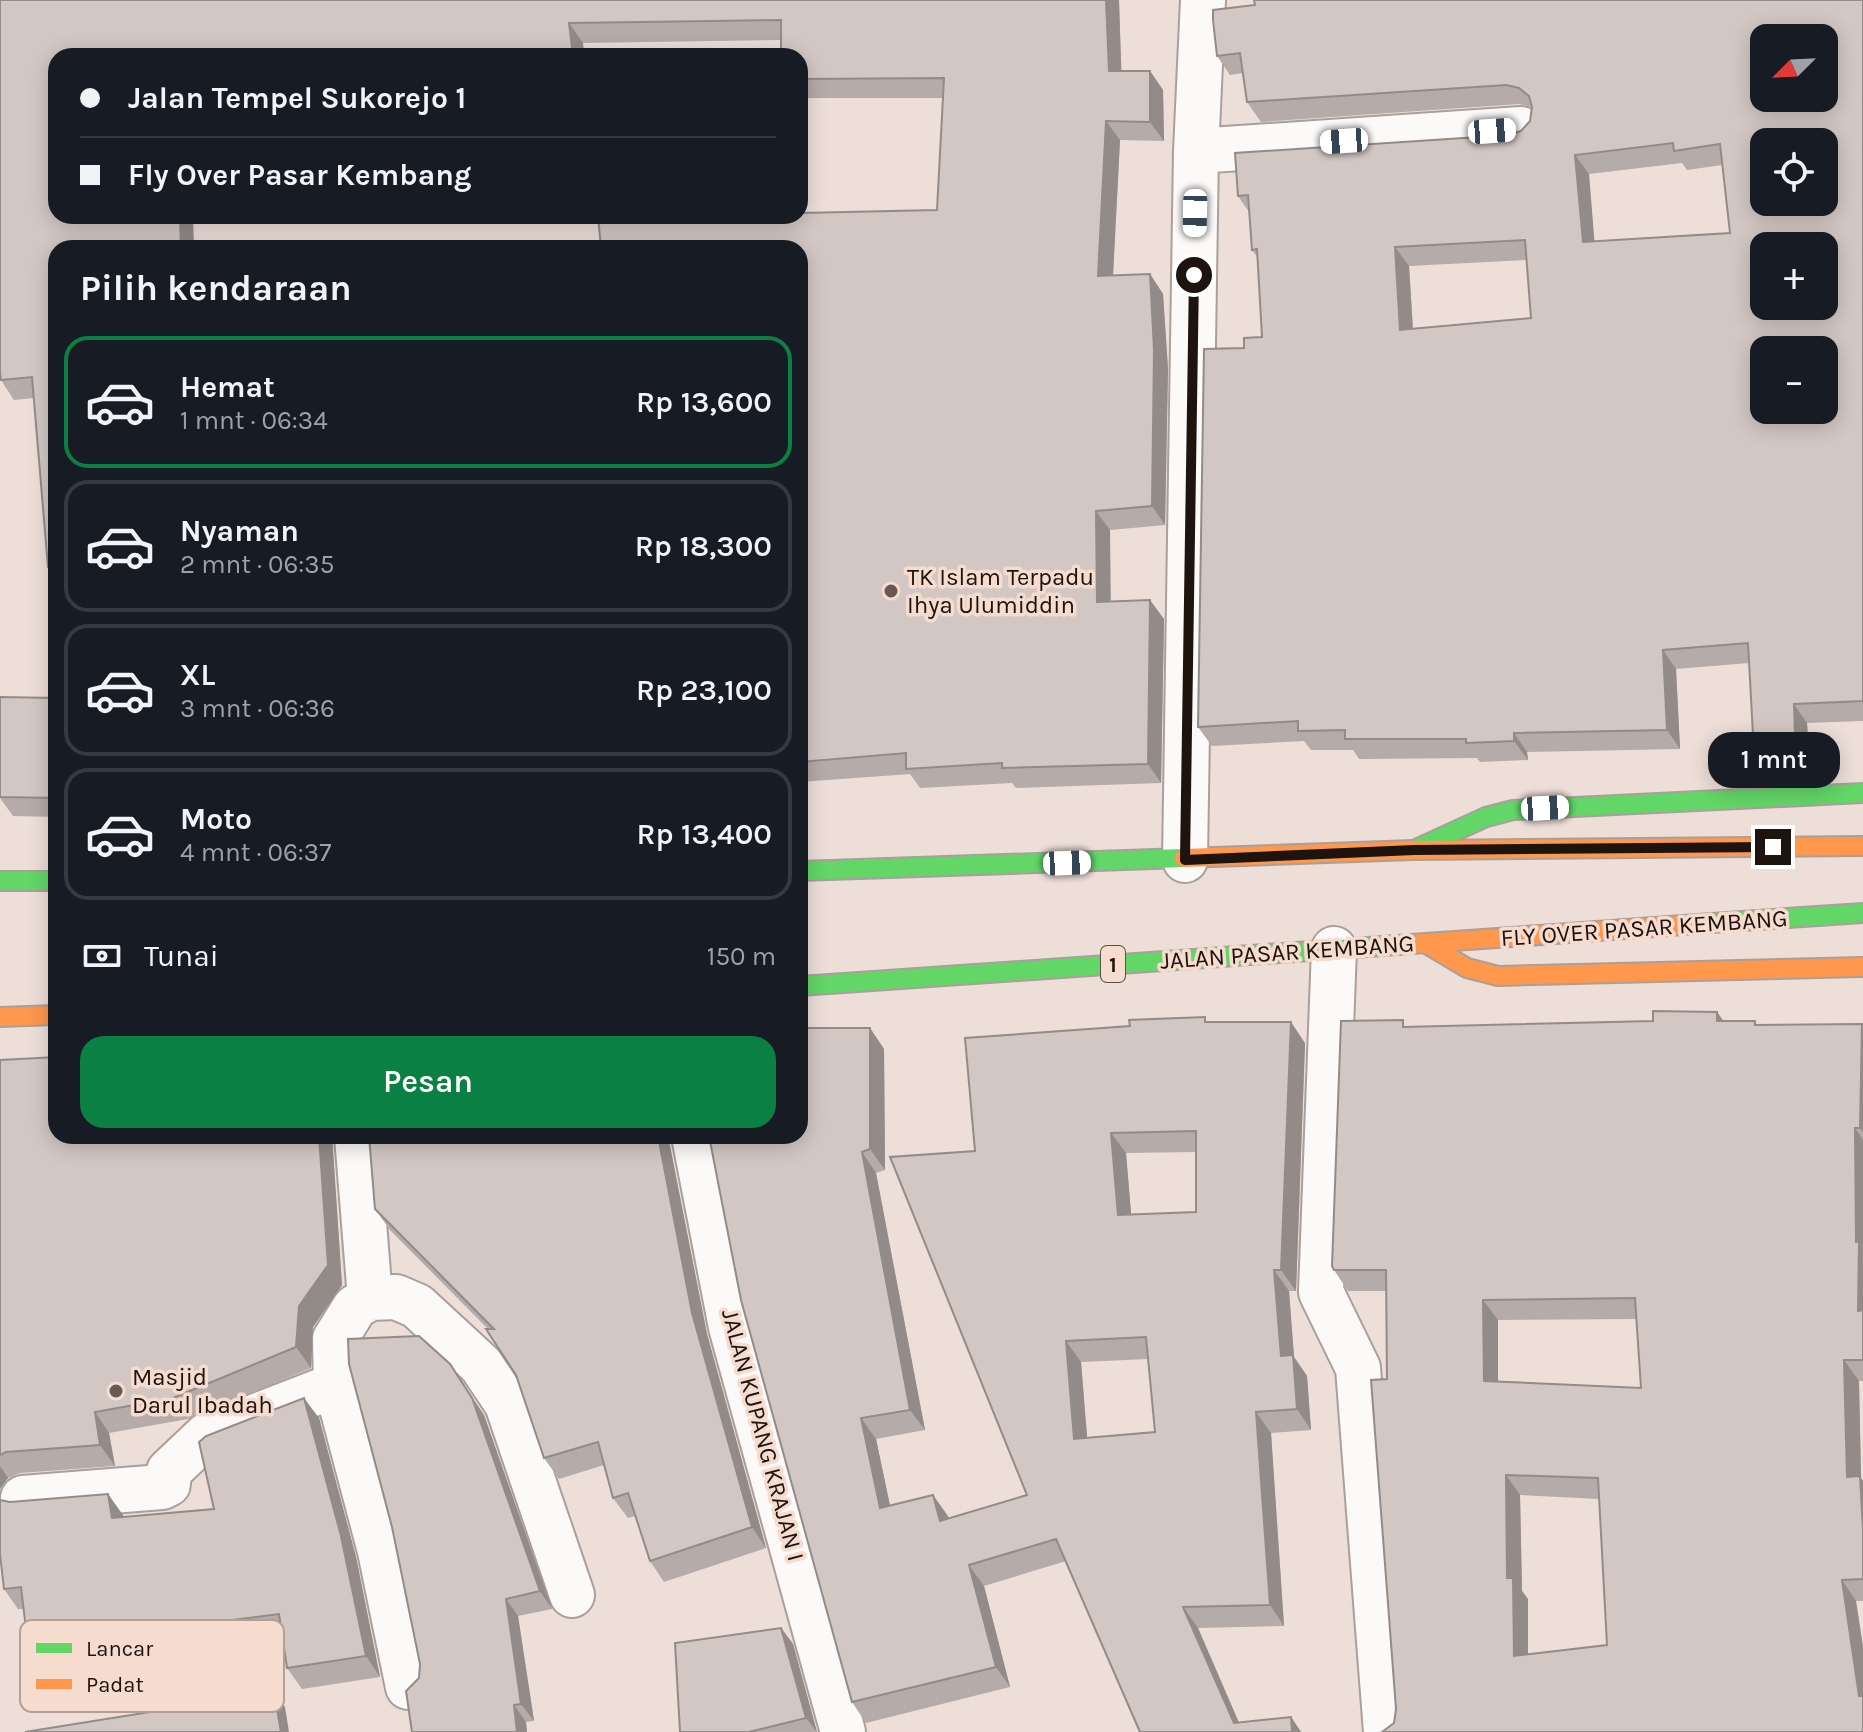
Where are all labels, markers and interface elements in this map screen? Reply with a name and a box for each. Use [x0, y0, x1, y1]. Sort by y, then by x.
north arrow [1750, 24, 1838, 112]
map controls [1750, 24, 1838, 424]
text: Jalan Tempel Sukorejo 1 [128, 80, 466, 116]
car [1467, 117, 1517, 145]
car [1319, 127, 1369, 155]
button: locate [1750, 128, 1838, 216]
text: Fly Over Pasar Kembang [128, 157, 471, 193]
car [1183, 189, 1207, 237]
button: + [1750, 232, 1838, 320]
route start [1176, 257, 1212, 293]
text: Pilih kendaraan [80, 267, 352, 309]
button: − [1750, 336, 1838, 424]
icon: car [84, 366, 156, 438]
text: Hemat [180, 369, 275, 405]
text: Rp 13,600 [636, 384, 772, 420]
text: 1 mnt · 06:34 [180, 405, 328, 436]
icon: car [84, 510, 156, 582]
text: Nyaman [180, 513, 299, 549]
text: Rp 18,300 [635, 528, 772, 564]
text: 2 mnt · 06:35 [180, 549, 334, 580]
place label: TK Islam Terpadu Ihya Ulumiddin [907, 563, 1094, 619]
marker: TK Islam Terpadu Ihya Ulumiddin [882, 582, 900, 600]
icon: car [84, 654, 156, 726]
text: XL [180, 657, 215, 693]
text: Rp 23,100 [636, 672, 772, 708]
text: 3 mnt · 06:36 [180, 693, 335, 724]
callout: 1 mnt [1707, 731, 1839, 787]
text: 1 mnt [1741, 744, 1807, 775]
car [1520, 795, 1570, 821]
icon: car [84, 798, 156, 870]
text: Moto [180, 801, 252, 837]
text: Rp 13,400 [636, 816, 772, 852]
route end [1755, 829, 1791, 865]
text: 4 mnt · 06:37 [180, 837, 331, 868]
car [1043, 850, 1091, 876]
street label: FLY OVER PASAR KEMBANG [1500, 904, 1788, 952]
street label: JALAN PASAR KEMBANG [1159, 929, 1415, 975]
icon: cash [80, 934, 124, 978]
text: Tunai [144, 938, 219, 974]
text: 150 m [707, 941, 776, 972]
road number: 1 [1101, 946, 1125, 982]
button: Pesan [80, 1036, 776, 1128]
street label: JALAN KUPANG KRAJAN I [716, 1306, 810, 1564]
place label: Masjid Darul Ibadah [132, 1363, 273, 1419]
marker: Masjid Darul Ibadah [107, 1382, 125, 1400]
legend [20, 1620, 284, 1712]
text: Lancar [86, 1636, 153, 1662]
text: Padat [86, 1672, 144, 1698]

